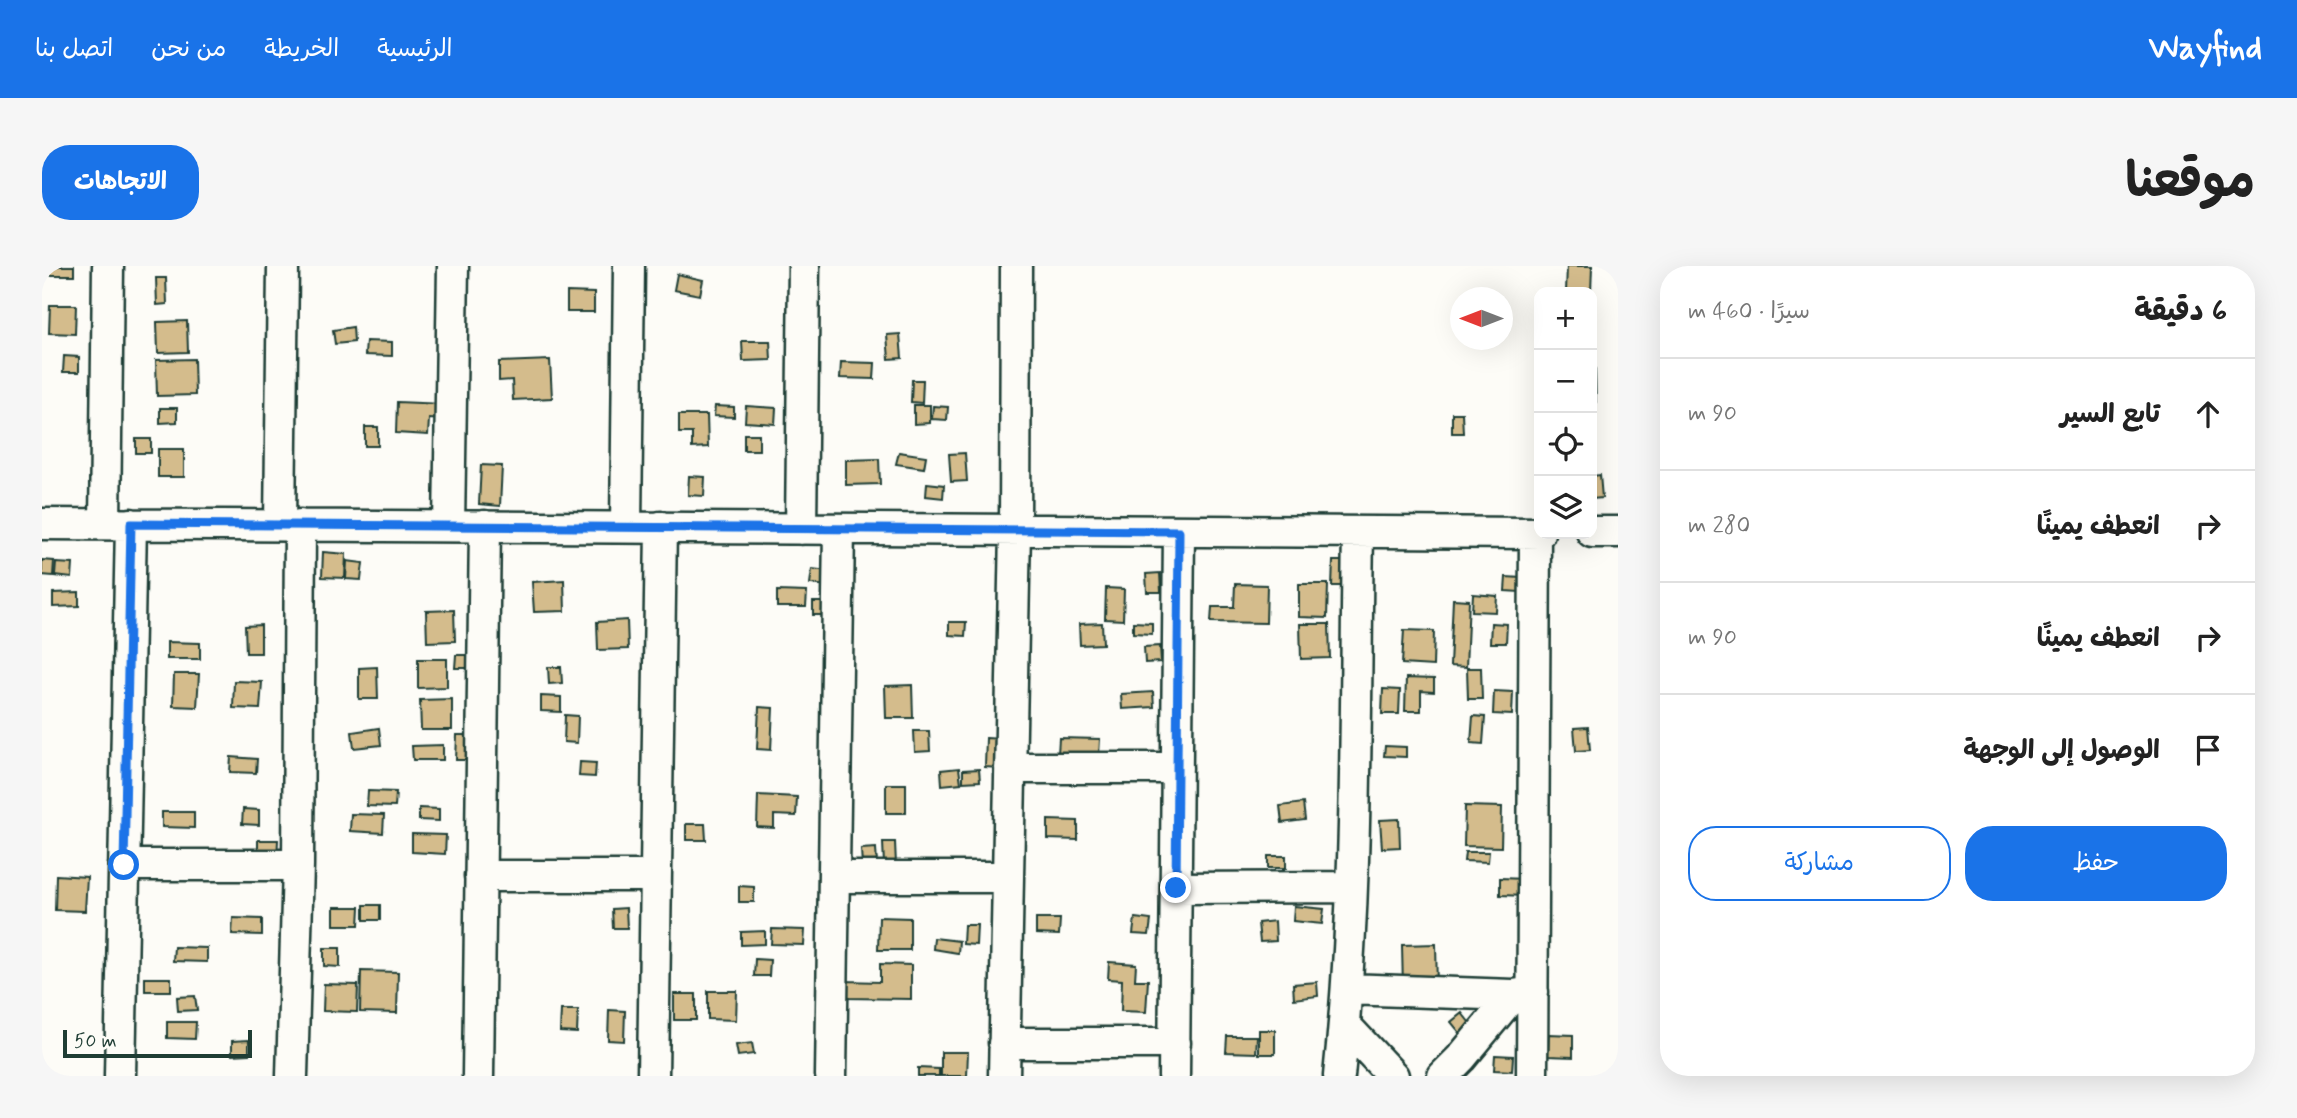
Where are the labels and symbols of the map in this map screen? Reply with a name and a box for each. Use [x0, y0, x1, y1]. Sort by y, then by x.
north arrow [1450, 287, 1513, 350]
route start [108, 849, 139, 880]
route end [1160, 872, 1191, 903]
scale bar [63, 1027, 252, 1059]

